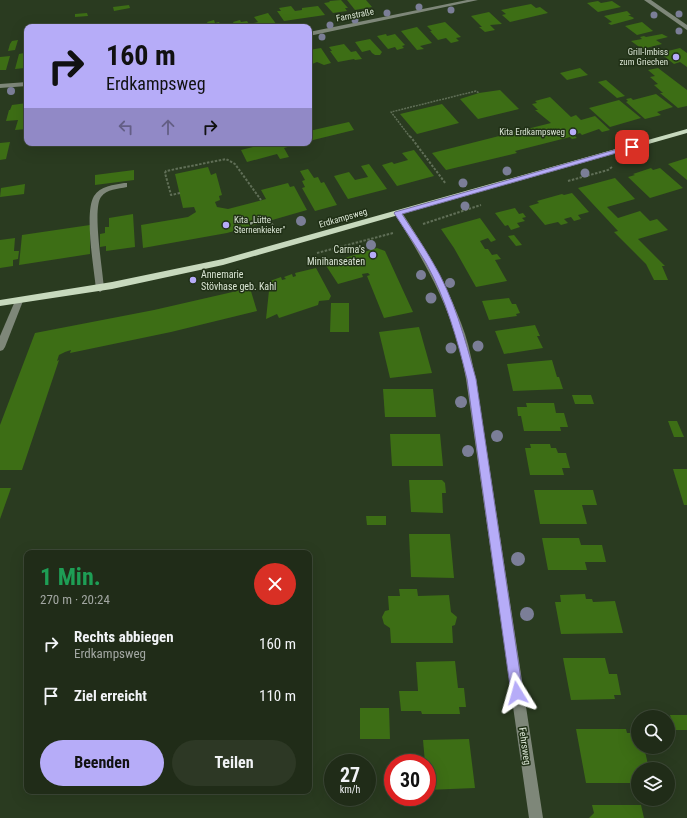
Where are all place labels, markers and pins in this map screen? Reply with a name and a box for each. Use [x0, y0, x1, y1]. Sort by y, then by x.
place label: Grill-Imbiss zum Griechen [619, 47, 668, 67]
marker: Grill-Imbiss zum Griechen [671, 52, 681, 62]
place label: Kita Erdkampsweg [499, 127, 565, 137]
marker: Kita Erdkampsweg [568, 127, 578, 137]
pin [615, 130, 649, 164]
place label: Kita „Lütte Sternenkieker" [234, 215, 286, 235]
marker: Kita „Lütte Sternenkieker" [221, 220, 231, 230]
place label: Carma's Minihanseaten [307, 244, 365, 267]
marker: Carma's Minihanseaten [368, 250, 378, 260]
place label: Annemarie Stövhase geb. Kahl [201, 269, 276, 292]
marker: Annemarie Stövhase geb. Kahl [188, 275, 198, 285]

